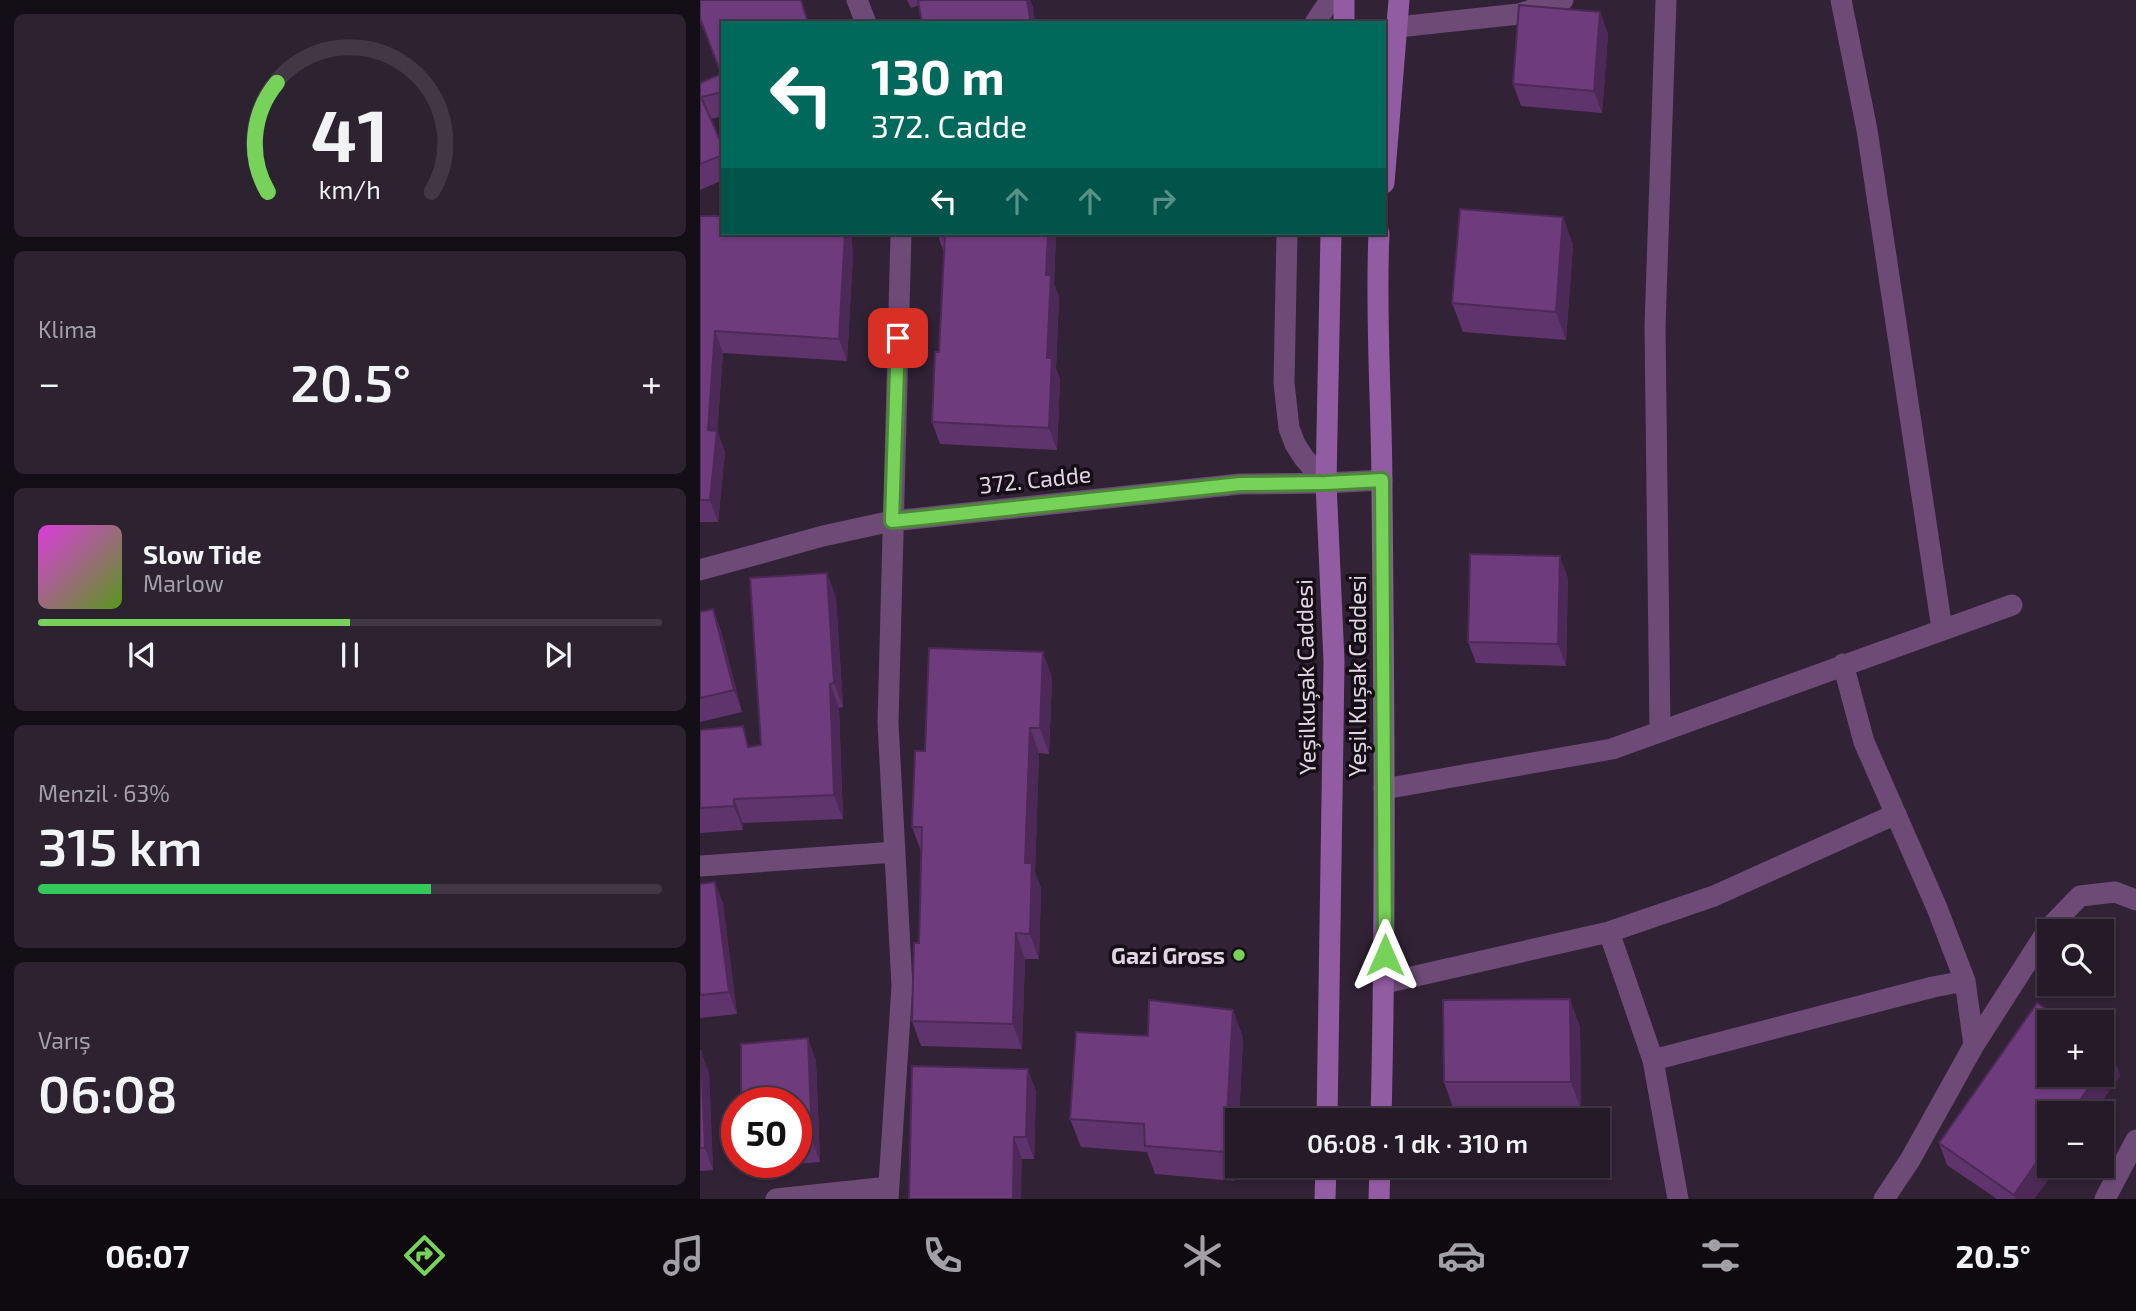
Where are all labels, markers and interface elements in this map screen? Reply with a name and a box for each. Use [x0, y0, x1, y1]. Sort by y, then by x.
text: 130 m [871, 46, 1005, 105]
icon: left [756, 49, 847, 140]
text: 41 [311, 89, 389, 177]
text: 372. Cadde [871, 106, 1027, 144]
text: km/h [319, 173, 381, 203]
icon: left [925, 182, 963, 220]
icon: ahead [998, 182, 1036, 220]
icon: ahead [1071, 182, 1109, 220]
icon: right [1144, 182, 1182, 220]
pin [868, 308, 928, 368]
text: Klima [38, 315, 97, 343]
icon: arrive [879, 319, 917, 357]
text: 20.5° [290, 350, 411, 412]
text: − [38, 359, 60, 405]
text: + [641, 359, 662, 405]
street label: 372. Cadde [978, 459, 1092, 499]
text: Slow Tide [143, 538, 262, 569]
text: Marlow [143, 569, 224, 597]
street label: Yeşil Kuşak Caddesi [1343, 575, 1372, 777]
street label: Yeşilkuşak Caddesi [1289, 579, 1322, 775]
icon: previous [123, 636, 161, 674]
icon: pause [331, 636, 369, 674]
icon: next [539, 636, 577, 674]
text: Menzil · 63% [38, 779, 170, 807]
text: 315 km [38, 814, 202, 876]
position arrow [1348, 918, 1422, 992]
map controls [2037, 919, 2114, 1178]
button: search [2037, 919, 2114, 996]
place label: Gazi Gross [1111, 941, 1225, 969]
marker: Gazi Gross [1231, 947, 1247, 963]
button: + [2037, 1010, 2114, 1087]
text: Varış [38, 1026, 91, 1054]
text: 06:08 [38, 1061, 178, 1123]
speed limit sign: 50 [721, 1087, 812, 1178]
button: − [2037, 1101, 2114, 1178]
text: 06:08 · 1 dk · 310 m [1307, 1127, 1528, 1158]
icon: directions [400, 1231, 449, 1280]
icon: music [659, 1231, 708, 1280]
icon: phone [918, 1231, 967, 1280]
icon: climate [1178, 1231, 1227, 1280]
icon: car [1437, 1231, 1486, 1280]
icon: filters [1696, 1231, 1745, 1280]
text: 06:07 [105, 1236, 190, 1274]
text: 20.5° [1956, 1236, 2031, 1274]

